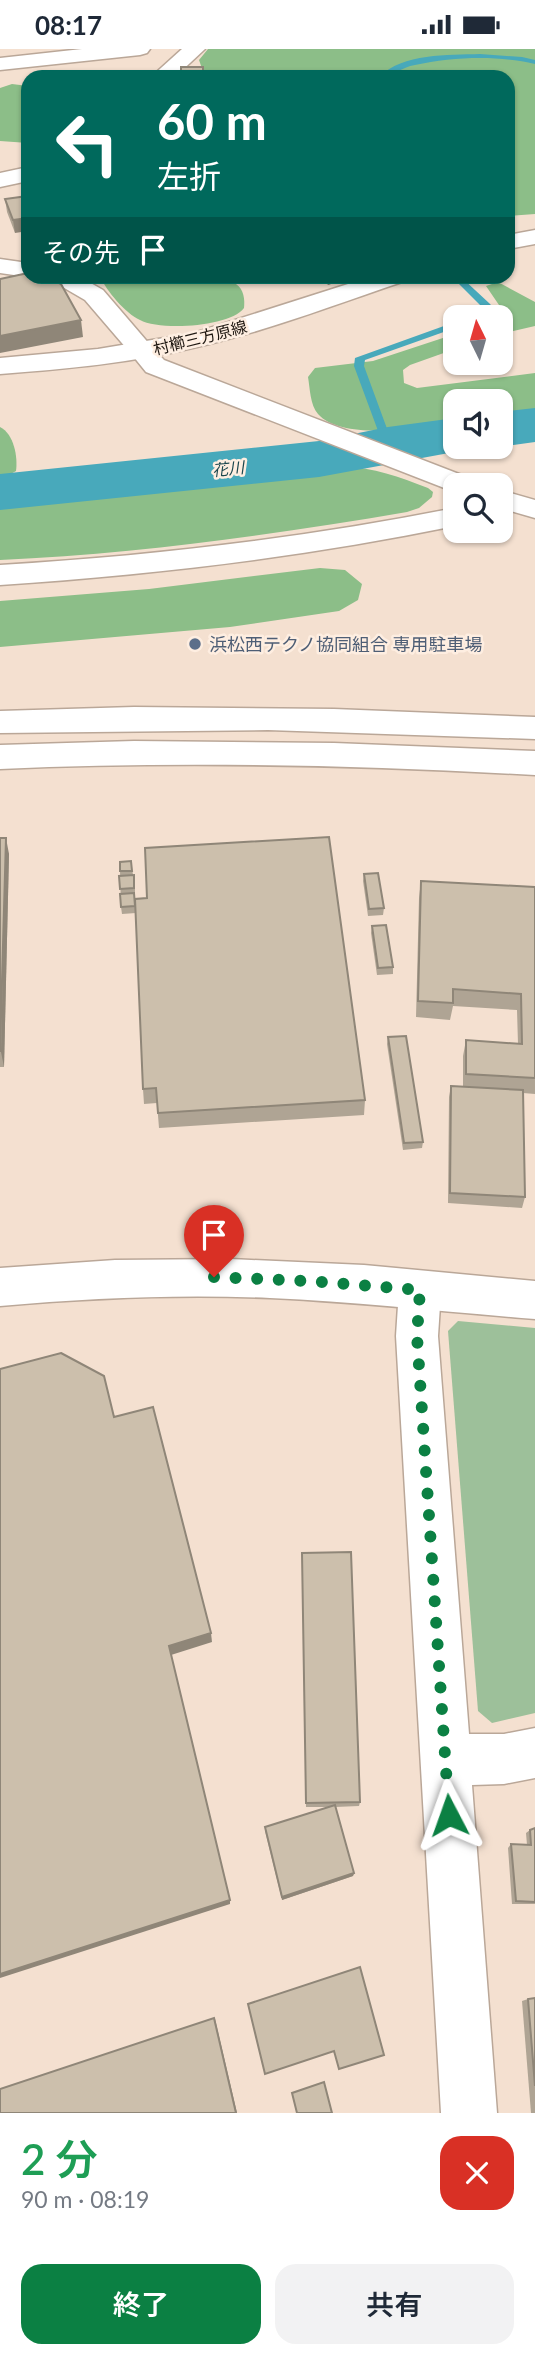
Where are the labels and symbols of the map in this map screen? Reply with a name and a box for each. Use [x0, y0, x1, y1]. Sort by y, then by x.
north arrow [443, 305, 513, 375]
street label: 村櫛三方原線 [151, 316, 249, 358]
water label: 花川 [211, 457, 247, 479]
place label: 浜松西テクノ協同組合 専用駐車場 [209, 633, 483, 655]
marker: 浜松西テクノ協同組合 専用駐車場 [187, 636, 203, 652]
pin [184, 1205, 244, 1277]
position arrow [412, 1778, 486, 1852]

